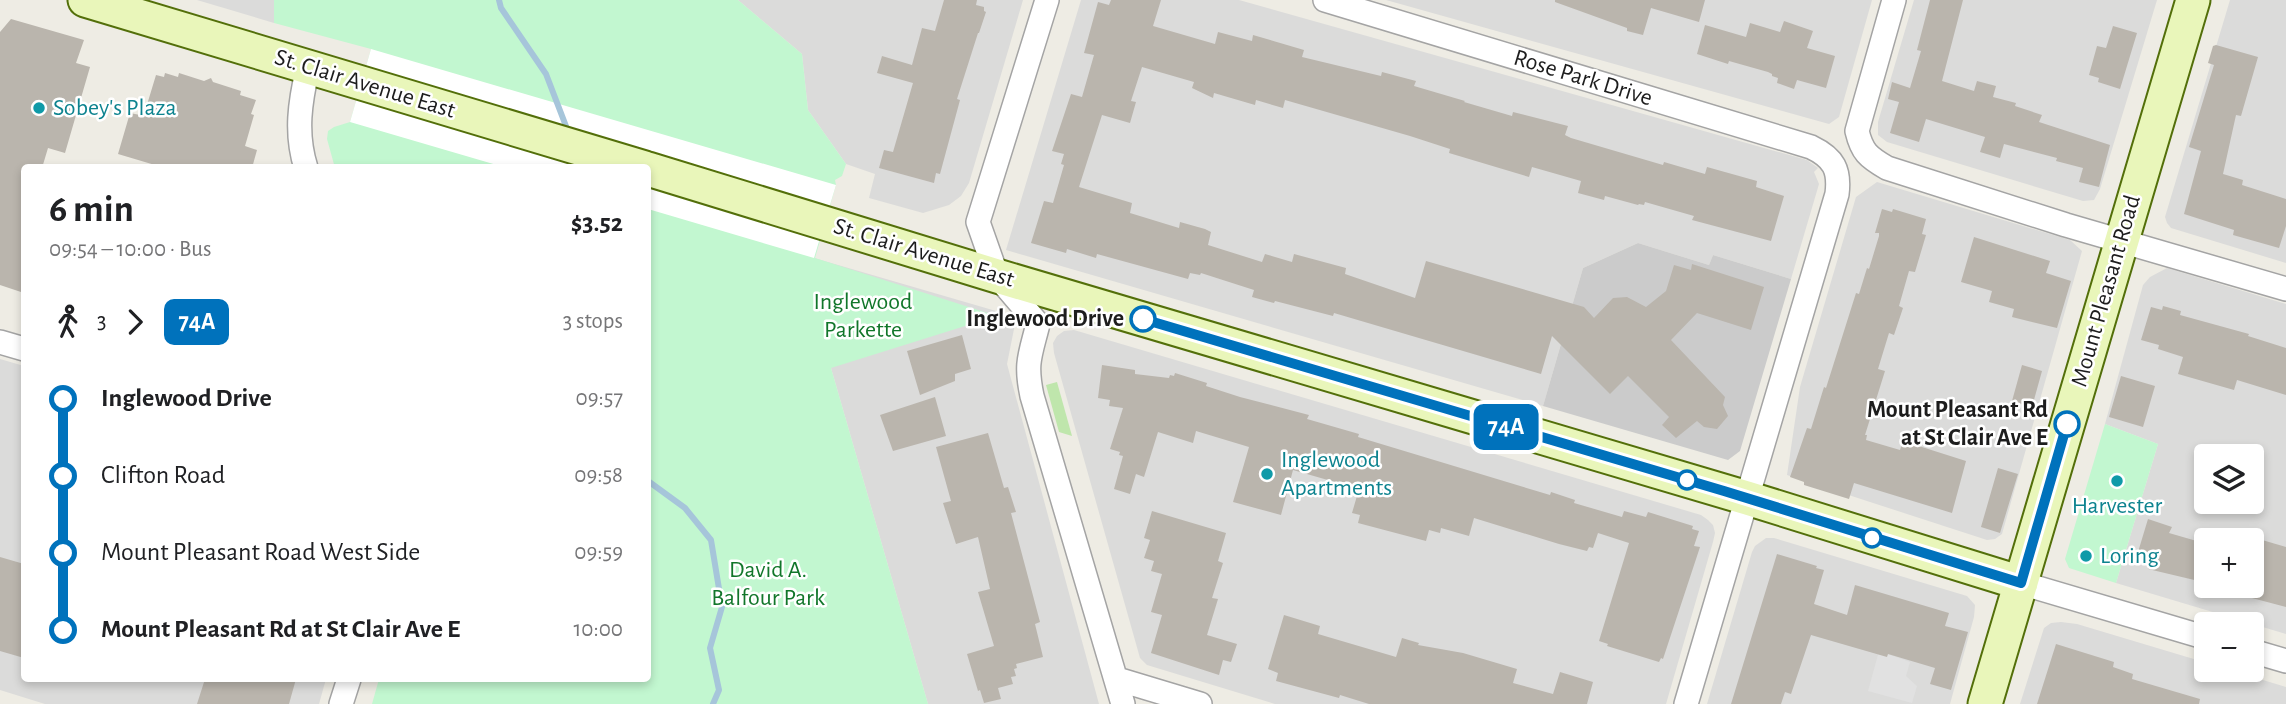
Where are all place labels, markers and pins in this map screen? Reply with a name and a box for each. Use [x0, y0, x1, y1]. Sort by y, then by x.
place label: Sobey's Plaza [53, 96, 177, 120]
marker: Sobey's Plaza [31, 100, 47, 116]
marker: Inglewood Drive [1130, 306, 1156, 332]
place label: Inglewood Drive [966, 307, 1124, 331]
place label: Mount Pleasant Rd at St Clair Ave E [1867, 398, 2048, 450]
marker: Mount Pleasant Rd at St Clair Ave E [2054, 411, 2080, 437]
place label: Inglewood Apartments [1281, 448, 1392, 500]
marker: Inglewood Apartments [1259, 466, 1275, 482]
unlabelled marker [1677, 470, 1697, 490]
marker: Harvester [2109, 473, 2125, 489]
place label: Harvester [2072, 494, 2163, 518]
unlabelled marker [1862, 528, 1882, 548]
place label: Loring [2100, 544, 2159, 568]
marker: Loring [2078, 548, 2094, 564]

